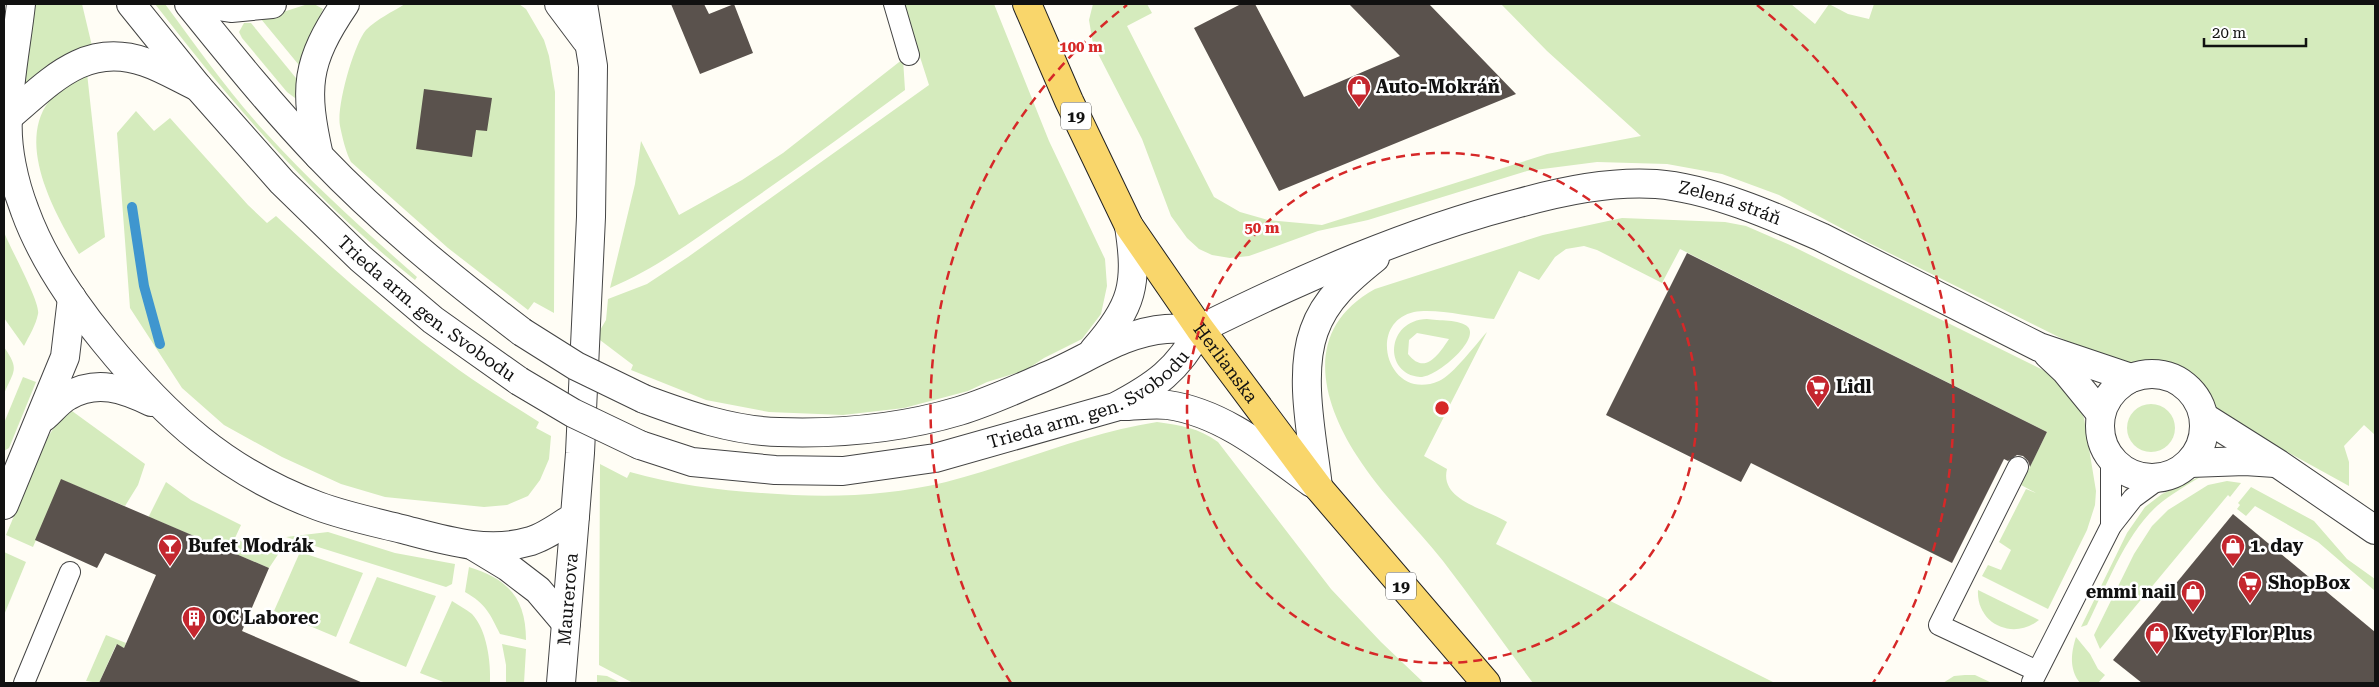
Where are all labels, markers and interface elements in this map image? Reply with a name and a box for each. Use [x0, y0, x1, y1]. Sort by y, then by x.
scale bar [2204, 15, 2306, 47]
text: 20 m [2212, 24, 2247, 42]
text: 100 m [1059, 38, 1103, 56]
shop icon: Auto-Mokráň [1346, 74, 1372, 108]
place label: Auto-Mokráň [1376, 76, 1500, 97]
road number: 19 [1061, 102, 1091, 130]
street label: Zelená stráň [1677, 176, 1785, 229]
text: 50 m [1244, 219, 1280, 237]
street label: Trieda arm. gen. Svobodu [333, 231, 520, 385]
street label: Herlianska [1189, 319, 1263, 407]
street label: Trieda arm. gen. Svobodu [985, 346, 1193, 453]
supermarket icon: Lidl [1805, 374, 1831, 408]
place label: Lidl [1836, 376, 1871, 397]
centre of rings [1433, 399, 1451, 417]
bar icon: Bufet Modrák [157, 533, 183, 567]
shop icon: 1. day [2220, 533, 2246, 567]
place label: Bufet Modrák [188, 535, 315, 556]
place label: 1. day [2250, 535, 2303, 556]
street label: Maurerova [553, 552, 582, 646]
supermarket icon: ShopBox [2237, 570, 2263, 604]
road number: 19 [1386, 572, 1416, 600]
place label: ShopBox [2268, 572, 2350, 593]
shop icon: emmi nail [2180, 579, 2206, 613]
place label: emmi nail [2086, 581, 2176, 602]
building icon: OC Laborec [181, 605, 207, 639]
place label: OC Laborec [212, 607, 319, 628]
shop icon: Kvety Flor Plus [2144, 621, 2170, 655]
place label: Kvety Flor Plus [2174, 623, 2312, 644]

